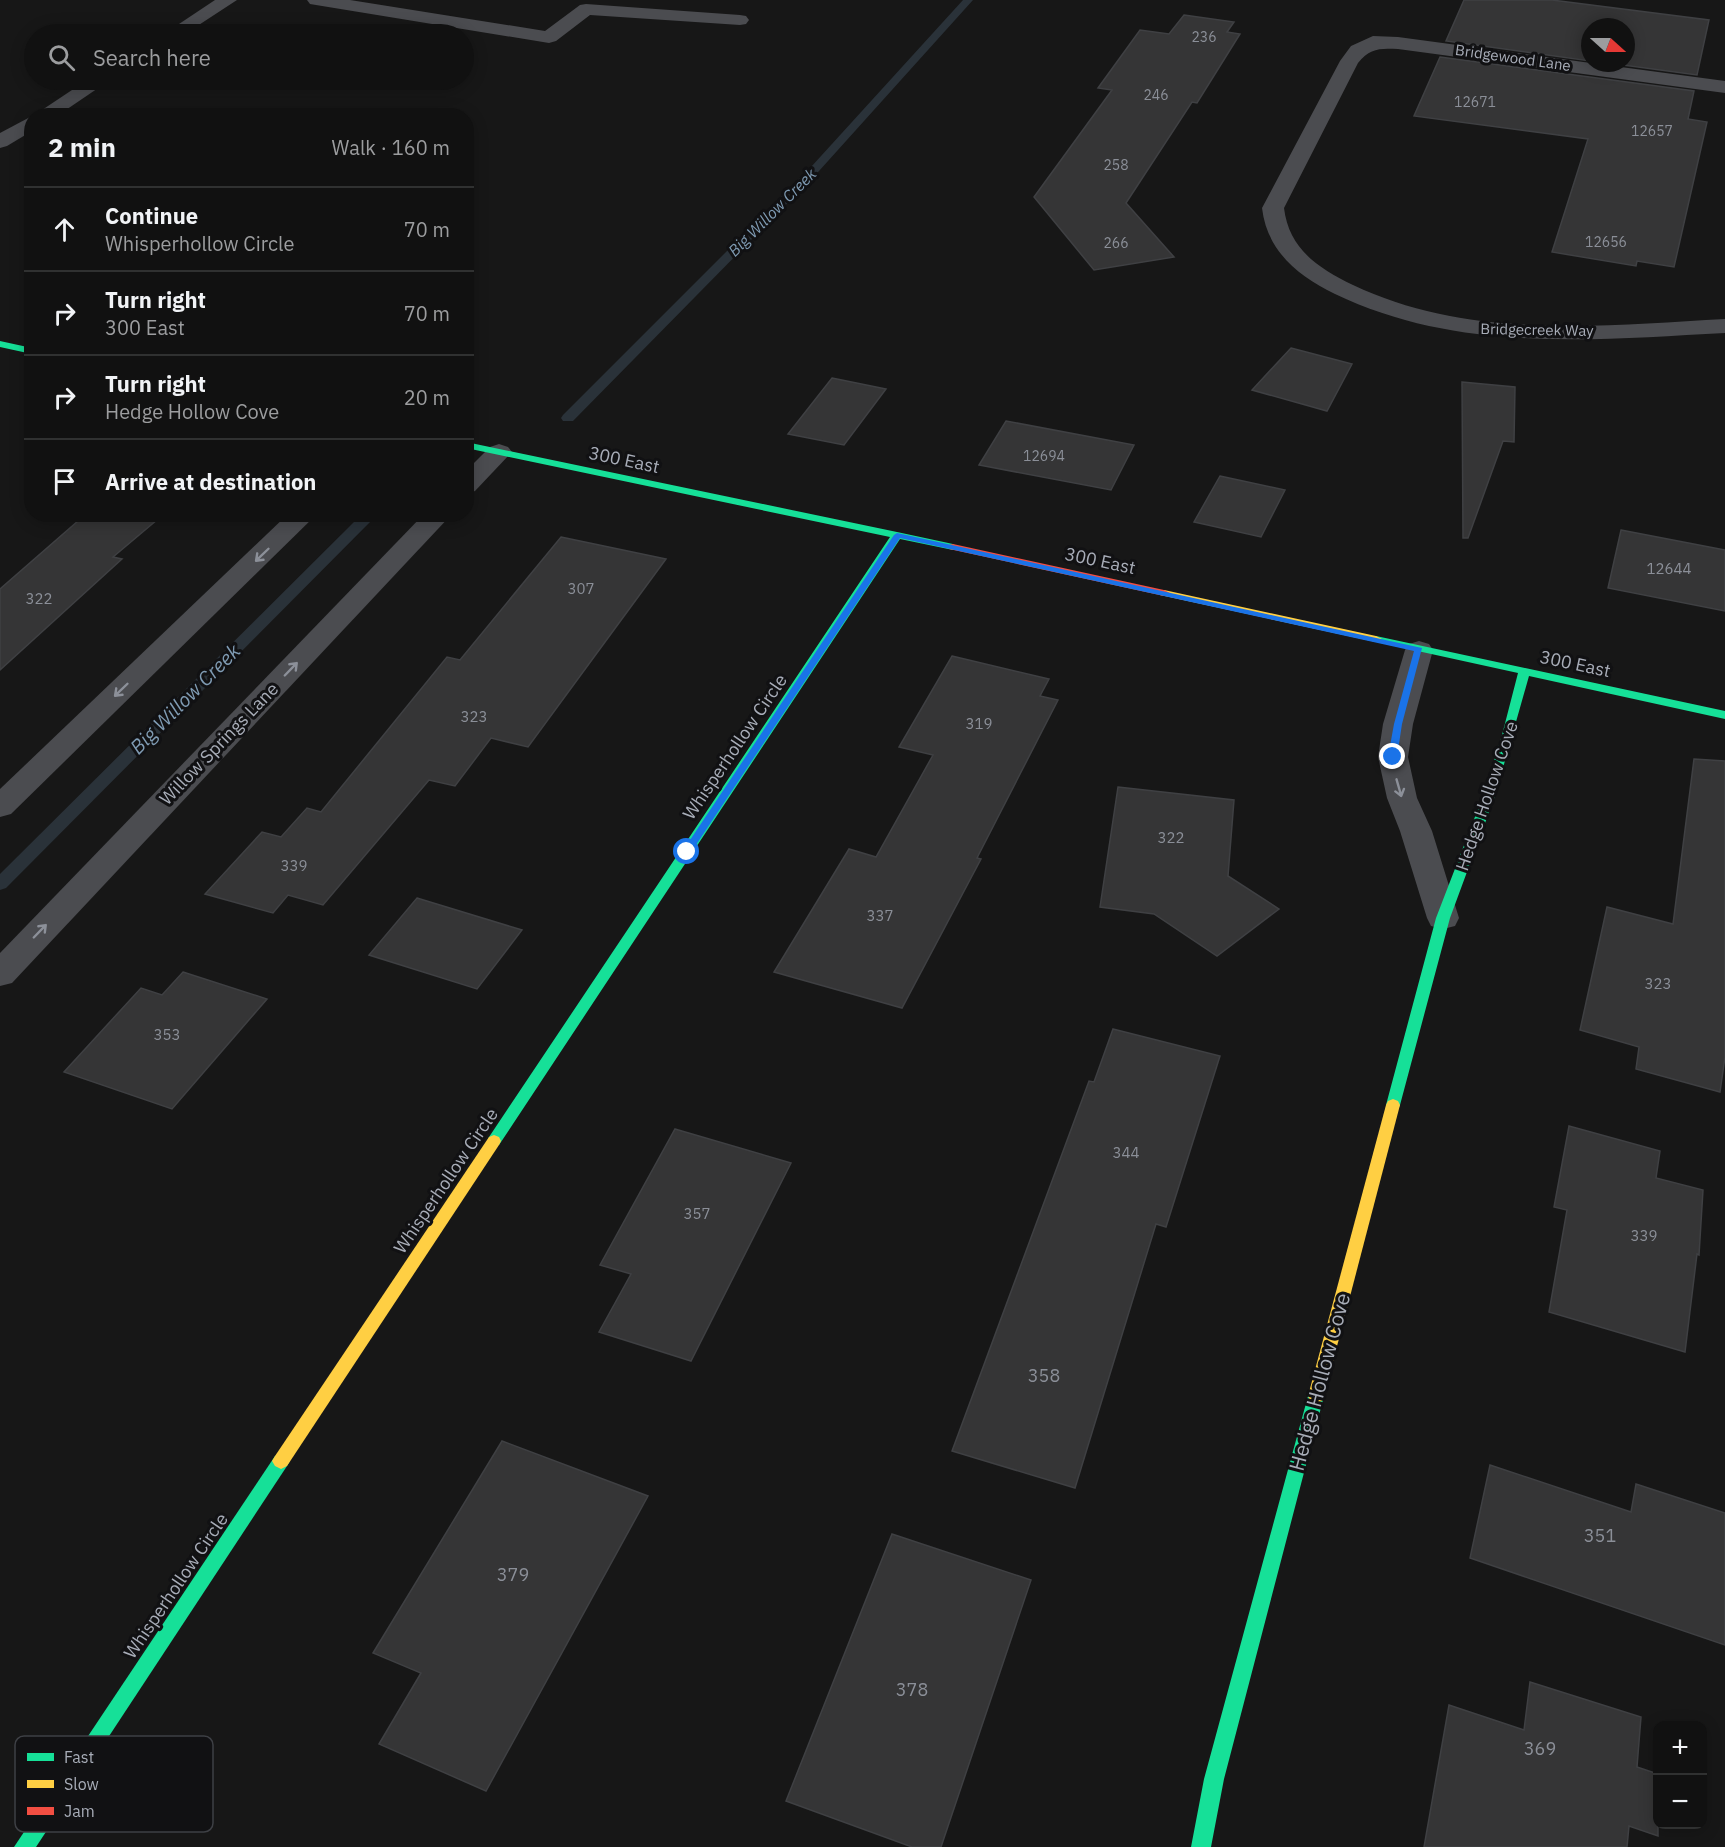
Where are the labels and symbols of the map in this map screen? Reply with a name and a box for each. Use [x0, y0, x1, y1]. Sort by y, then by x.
north arrow [1581, 18, 1635, 72]
house number: 236 [1191, 28, 1217, 46]
street label: Bridgewood Lane [1454, 40, 1572, 75]
house number: 246 [1143, 86, 1169, 104]
house number: 12671 [1454, 93, 1496, 111]
house number: 12657 [1631, 122, 1673, 140]
house number: 258 [1103, 156, 1129, 174]
water label: Big Willow Creek [724, 163, 821, 260]
house number: 12656 [1585, 233, 1627, 251]
house number: 266 [1103, 234, 1129, 252]
street label: Bridgecreek Way [1480, 319, 1594, 340]
street label: 300 East [587, 441, 662, 478]
house number: 12694 [1023, 447, 1065, 465]
street label: 300 East [1063, 542, 1138, 579]
one-way arrow [255, 548, 270, 562]
house number: 12644 [1646, 559, 1692, 578]
house number: 307 [567, 579, 595, 598]
house number: 322 [25, 589, 53, 608]
water label: Big Willow Creek [124, 637, 246, 760]
street label: 300 East [1538, 645, 1613, 682]
one-way arrow [284, 662, 298, 677]
street label: Whisperhollow Circle [677, 670, 792, 824]
street label: Willow Springs Lane [154, 677, 283, 810]
one-way arrow [114, 683, 129, 697]
house number: 323 [460, 707, 488, 726]
house number: 319 [965, 714, 993, 733]
street label: Hedge Hollow Cove [1450, 718, 1523, 874]
route end [1379, 743, 1405, 769]
one-way arrow [1394, 778, 1405, 797]
house number: 322 [1157, 828, 1185, 847]
route start [673, 838, 699, 864]
house number: 339 [280, 856, 308, 875]
house number: 337 [866, 906, 894, 925]
one-way arrow [33, 924, 48, 939]
house number: 323 [1644, 974, 1672, 993]
house number: 353 [153, 1025, 181, 1044]
street label: Whisperhollow Circle [388, 1104, 503, 1258]
house number: 344 [1112, 1143, 1140, 1162]
house number: 357 [683, 1204, 711, 1223]
house number: 339 [1630, 1226, 1658, 1245]
street label: Hedge Hollow Cove [1282, 1290, 1356, 1474]
house number: 358 [1028, 1364, 1060, 1387]
street label: Whisperhollow Circle [118, 1509, 233, 1663]
house number: 351 [1584, 1524, 1616, 1547]
house number: 379 [497, 1563, 529, 1586]
house number: 378 [896, 1678, 928, 1701]
legend [15, 1736, 213, 1832]
house number: 369 [1524, 1737, 1556, 1760]
text: Fast [64, 1747, 94, 1767]
text: Slow [64, 1774, 99, 1794]
text: Jam [64, 1801, 95, 1821]

